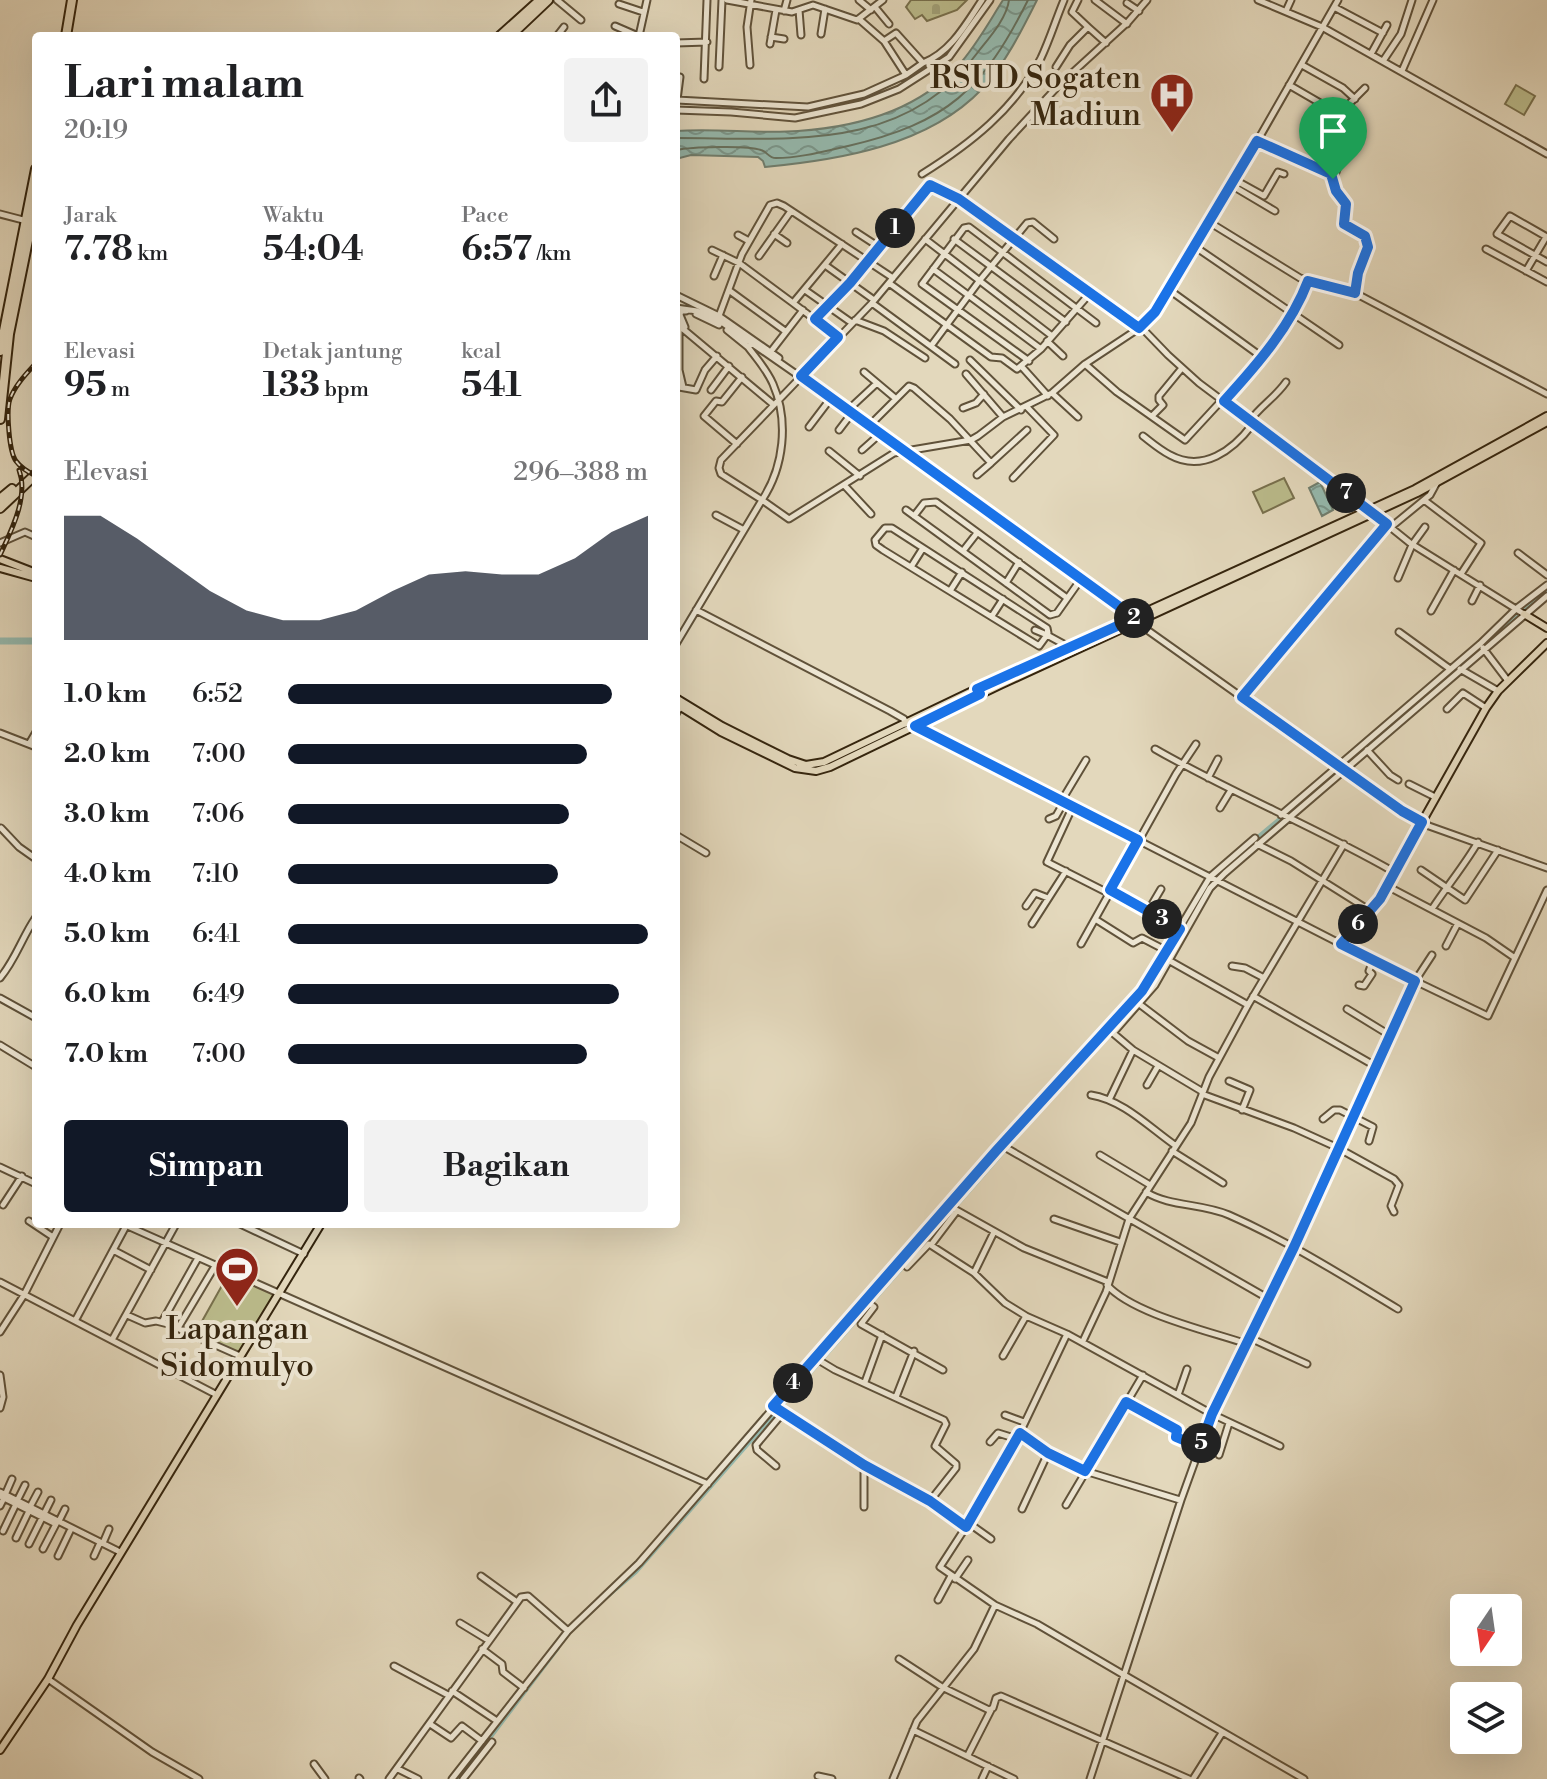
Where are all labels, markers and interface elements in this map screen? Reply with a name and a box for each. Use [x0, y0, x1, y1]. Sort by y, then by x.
text: Lari malam [64, 56, 304, 111]
button: share [564, 58, 648, 142]
place label: RSUD Sogaten Madiun [930, 58, 1141, 135]
hospital icon: RSUD Sogaten Madiun [1148, 71, 1196, 134]
pin [1299, 97, 1367, 179]
icon: arrive [1311, 109, 1355, 153]
text: 20:19 [64, 114, 128, 146]
text: Jarak [64, 202, 117, 229]
text: Waktu [263, 202, 324, 229]
text: Pace [461, 202, 509, 229]
pin: 1 [875, 208, 915, 248]
text: 1 [890, 214, 900, 241]
text: 7.78 [64, 229, 133, 271]
text: 54:04 [263, 229, 364, 271]
text: 6:57 [461, 229, 532, 271]
text: km [133, 240, 168, 267]
text: /km [532, 240, 572, 267]
text: Elevasi [64, 338, 136, 365]
text: Detak jantung [263, 338, 403, 365]
text: kcal [461, 338, 501, 365]
text: 95 [64, 365, 107, 407]
text: 133 [263, 365, 320, 407]
text: 541 [461, 365, 522, 407]
text: m [107, 376, 130, 403]
text: bpm [320, 376, 369, 403]
text: Elevasi [64, 456, 149, 488]
text: 296–388 m [513, 456, 648, 488]
pin: 7 [1326, 473, 1366, 513]
text: 7 [1340, 479, 1352, 506]
pin: 2 [1114, 598, 1154, 638]
text: 2 [1127, 604, 1141, 631]
text: 1.0 km [64, 678, 147, 710]
text: 6:52 [192, 678, 243, 710]
text: 2.0 km [64, 738, 150, 770]
text: 7:00 [192, 738, 246, 770]
text: 3.0 km [64, 798, 150, 830]
text: 7:06 [192, 798, 244, 830]
text: 4.0 km [64, 858, 151, 890]
text: 7:10 [192, 858, 239, 890]
pin: 3 [1142, 899, 1182, 939]
pin: 6 [1338, 904, 1378, 944]
text: 3 [1155, 905, 1169, 932]
text: 6 [1351, 910, 1365, 937]
text: 5.0 km [64, 918, 150, 950]
text: 6:41 [192, 918, 240, 950]
text: 6.0 km [64, 978, 150, 1010]
text: 6:49 [192, 978, 245, 1010]
text: 7.0 km [64, 1038, 148, 1070]
text: 7:00 [192, 1038, 246, 1070]
button: Simpan [64, 1120, 348, 1212]
button: Bagikan [364, 1120, 648, 1212]
sports icon: Lapangan Sidomulyo [213, 1245, 261, 1308]
place label: Lapangan Sidomulyo [160, 1309, 314, 1386]
pin: 4 [773, 1363, 813, 1403]
text: 4 [786, 1369, 800, 1396]
pin: 5 [1181, 1423, 1221, 1463]
text: 5 [1194, 1429, 1208, 1456]
north arrow [1450, 1594, 1522, 1666]
map controls [1450, 1594, 1522, 1754]
button: layers [1450, 1682, 1522, 1754]

